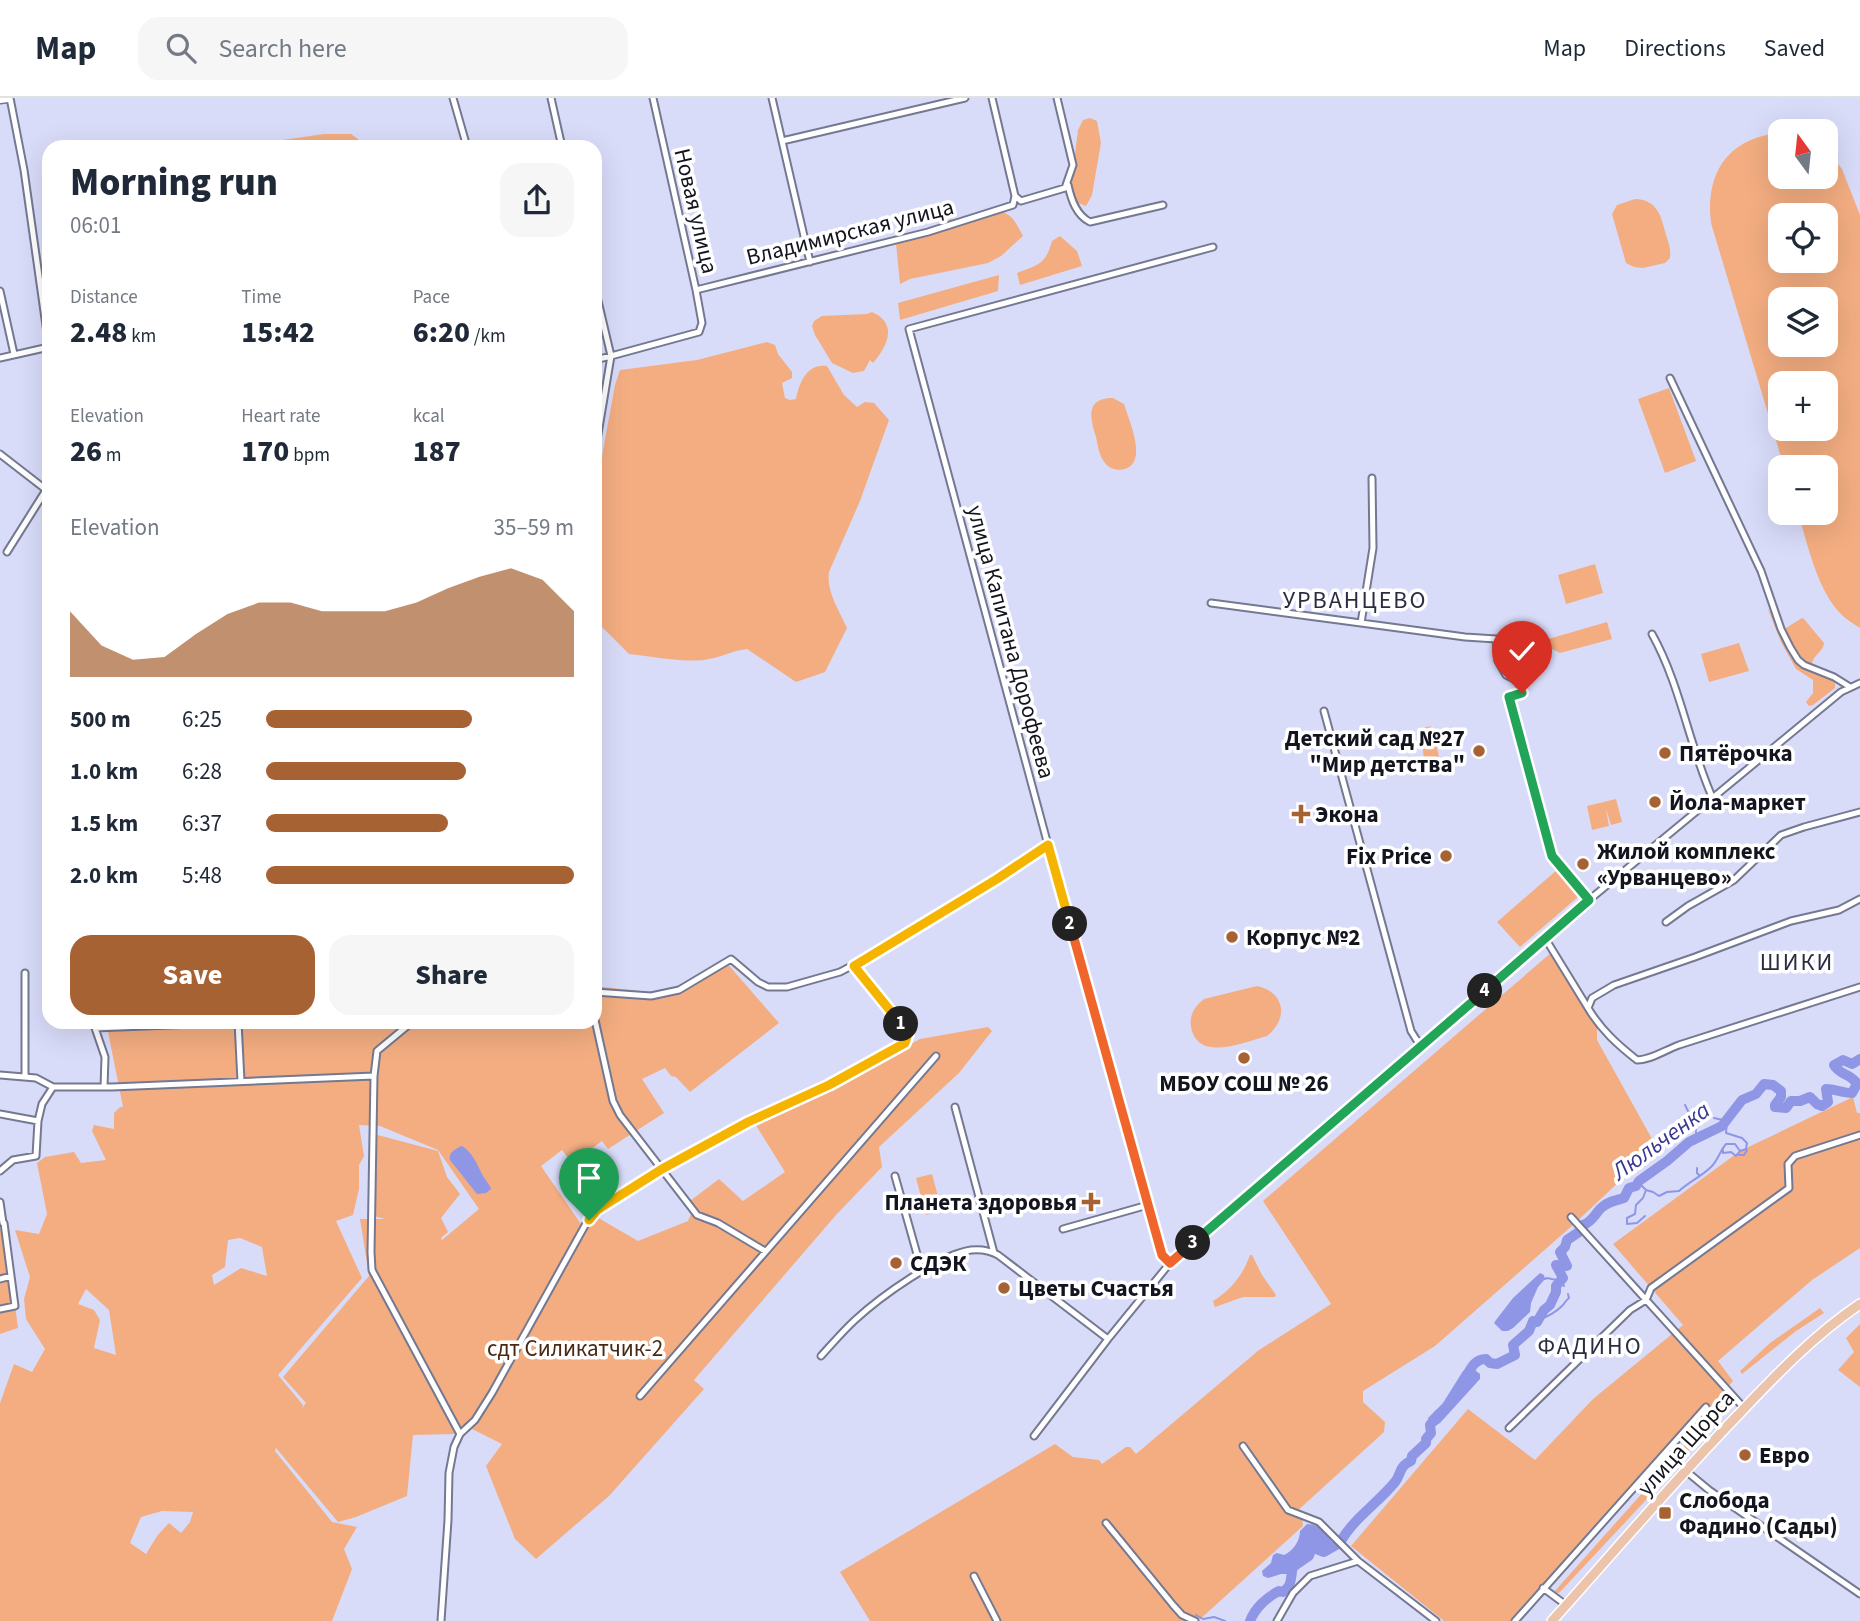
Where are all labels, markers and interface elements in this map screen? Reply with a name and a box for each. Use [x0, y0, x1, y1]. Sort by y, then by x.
search box [138, 17, 628, 80]
text: Map [35, 25, 96, 72]
icon: search [162, 29, 200, 67]
text: Search here [218, 30, 347, 67]
text: Map [1543, 31, 1586, 66]
text: Directions [1624, 31, 1726, 66]
text: Saved [1764, 31, 1825, 66]
north arrow [1768, 119, 1838, 189]
map controls [1768, 119, 1838, 525]
street label: Новая улица [666, 145, 726, 277]
text: Morning run [70, 156, 278, 210]
button: share [500, 163, 574, 237]
street label: Владимирская улица [743, 190, 957, 274]
button: locate [1768, 203, 1838, 273]
text: 06:01 [70, 209, 121, 242]
text: Distance [70, 284, 138, 311]
text: Time [241, 284, 281, 311]
text: Pace [413, 284, 450, 311]
button: layers [1768, 287, 1838, 357]
text: 2.48 [70, 311, 127, 354]
text: 15:42 [241, 311, 315, 354]
text: 6:20 [413, 311, 470, 354]
text: km [127, 323, 156, 350]
text: /km [470, 323, 506, 350]
button: + [1768, 371, 1838, 441]
text: Elevation [70, 403, 144, 430]
text: Heart rate [241, 403, 320, 430]
text: kcal [413, 403, 445, 430]
text: 26 [70, 430, 102, 473]
text: 170 [241, 430, 289, 473]
text: 187 [413, 430, 461, 473]
text: m [102, 442, 122, 469]
text: bpm [289, 442, 330, 469]
button: − [1768, 455, 1838, 525]
street label: улица Капитана Дорофеева [959, 502, 1063, 782]
text: Elevation [70, 511, 160, 544]
text: 35–59 m [494, 511, 574, 544]
district label: УРВАНЦЕВО [1283, 583, 1427, 618]
pin [1492, 621, 1552, 693]
icon: check [1503, 632, 1541, 670]
text: 500 m [70, 703, 131, 736]
text: 6:25 [182, 703, 222, 736]
place label: Детский сад №27 "Мир детства" [1285, 722, 1465, 781]
place label: Пятёрочка [1679, 737, 1793, 770]
marker: Детский сад №27 "Мир детства" [1471, 743, 1487, 759]
marker: Пятёрочка [1657, 745, 1673, 761]
text: 1.0 km [70, 755, 138, 788]
text: 6:28 [182, 755, 222, 788]
place label: Йола-маркет [1669, 786, 1806, 819]
marker: Йола-маркет [1647, 794, 1663, 810]
place label: Экона [1315, 798, 1379, 831]
marker: Экона [1293, 806, 1309, 822]
text: 1.5 km [70, 807, 138, 840]
text: 6:37 [182, 807, 222, 840]
place label: Жилой комплекс «Урванцево» [1597, 835, 1776, 894]
place label: Fix Price [1346, 840, 1432, 873]
marker: Fix Price [1438, 848, 1454, 864]
marker: Жилой комплекс «Урванцево» [1575, 856, 1591, 872]
text: 2.0 km [70, 859, 138, 892]
text: 5:48 [182, 859, 222, 892]
pin: 2 [1052, 906, 1088, 942]
text: 2 [1064, 910, 1075, 937]
place label: Корпус №2 [1246, 921, 1360, 954]
marker: Корпус №2 [1224, 929, 1240, 945]
button: Save [70, 935, 315, 1015]
button: Share [329, 935, 574, 1015]
district label: ШИКИ [1760, 945, 1834, 980]
pin: 4 [1468, 974, 1502, 1008]
text: 4 [1479, 977, 1490, 1004]
pin: 1 [884, 1006, 918, 1042]
text: 1 [895, 1010, 906, 1037]
marker: МБОУ СОШ № 26 [1236, 1050, 1252, 1066]
place label: МБОУ СОШ № 26 [1159, 1067, 1329, 1100]
water label: Люльченка [1603, 1093, 1718, 1190]
pin [559, 1148, 619, 1220]
icon: arrive [570, 1159, 608, 1197]
place label: Планета здоровья [884, 1186, 1077, 1219]
marker: Планета здоровья [1083, 1194, 1099, 1210]
pin: 3 [1176, 1226, 1210, 1260]
text: 3 [1187, 1229, 1198, 1256]
place label: СДЭК [910, 1247, 967, 1280]
marker: СДЭК [888, 1255, 904, 1271]
place label: Цветы Счастья [1018, 1272, 1174, 1305]
marker: Цветы Счастья [996, 1280, 1012, 1296]
district label: ФАДИНО [1537, 1329, 1643, 1364]
park label: сдт Силикатчик-2 [487, 1332, 663, 1365]
street label: улица Щорса [1629, 1383, 1743, 1503]
place label: Евро [1759, 1439, 1810, 1472]
marker: Евро [1737, 1447, 1753, 1463]
place label: Слобода Фадино (Сады) [1679, 1484, 1838, 1543]
marker: Слобода Фадино (Сады) [1657, 1505, 1673, 1521]

